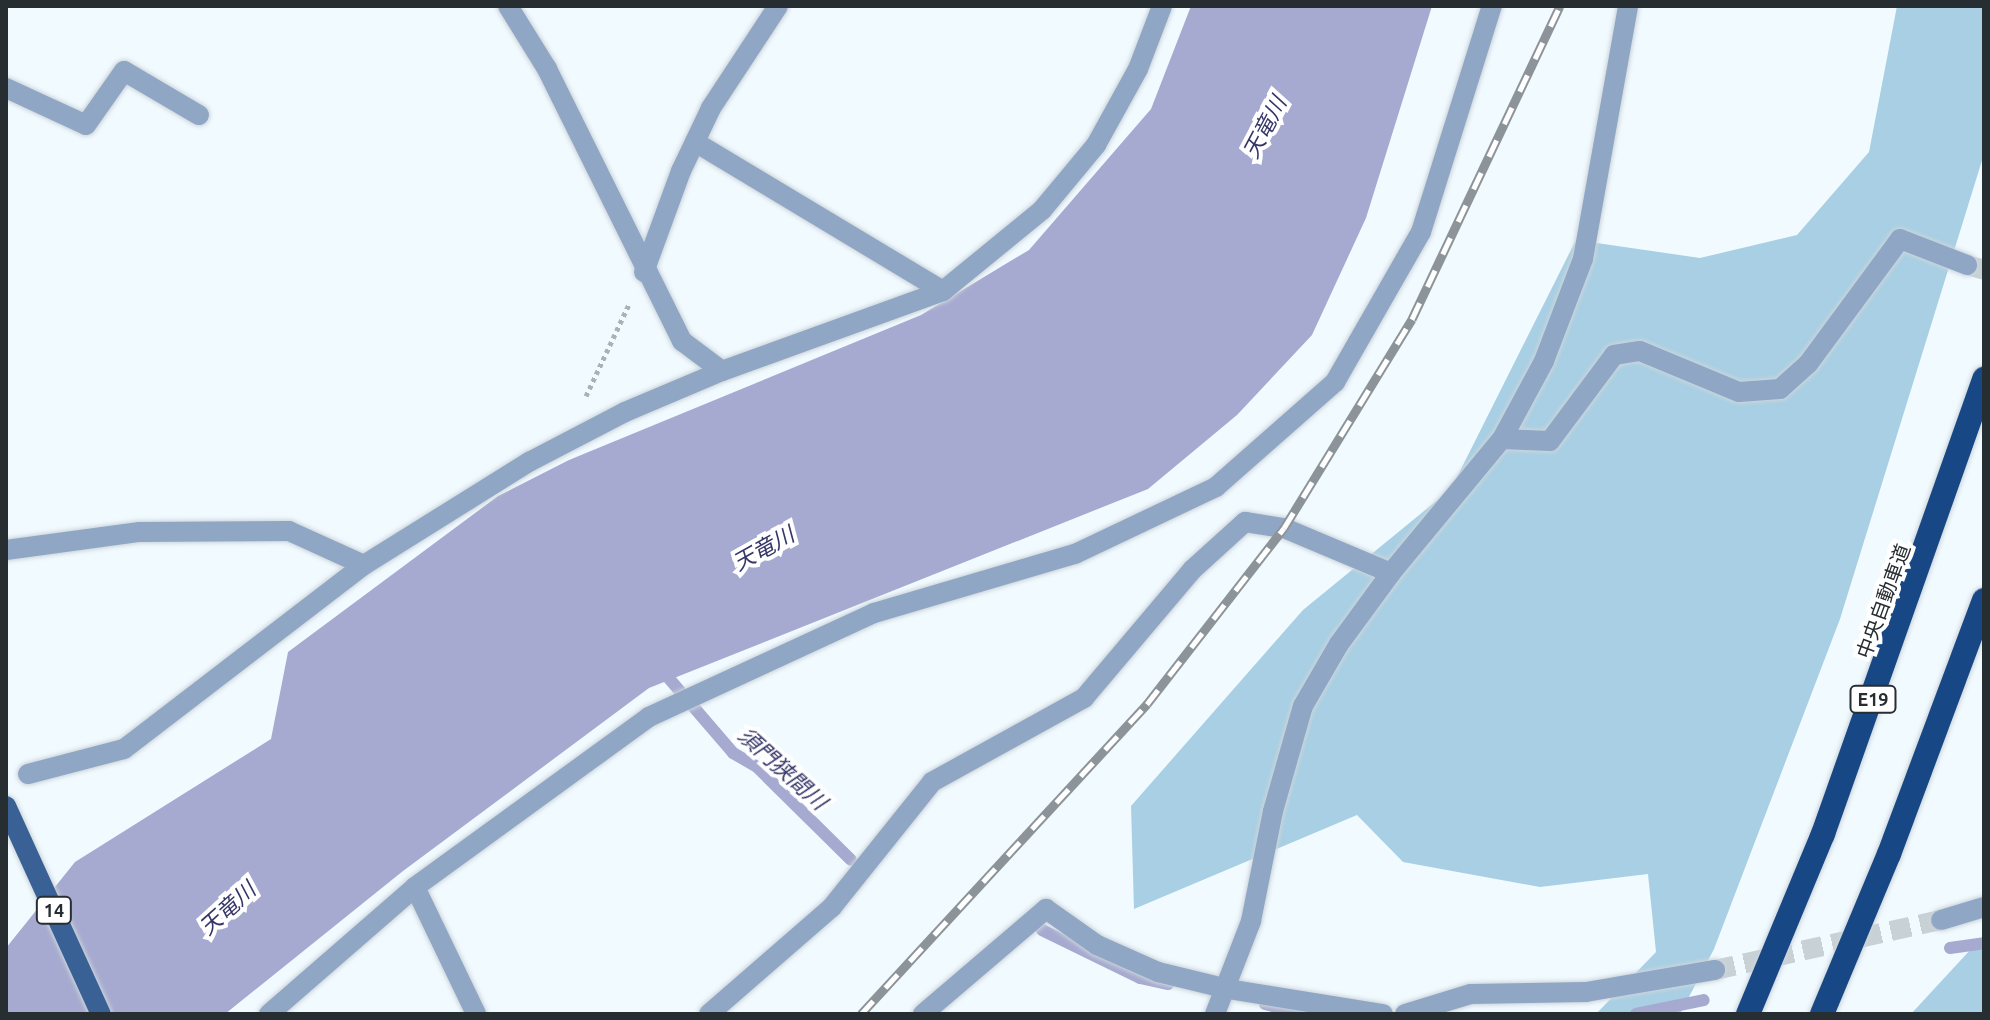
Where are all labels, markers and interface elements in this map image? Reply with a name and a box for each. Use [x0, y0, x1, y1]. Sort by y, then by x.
water label: 天竜川 [1237, 92, 1291, 162]
water label: 天竜川 [728, 520, 798, 576]
street label: 中央自動車道 [1851, 541, 1915, 661]
road number: E19 [1849, 685, 1897, 713]
water label: 須門狭間川 [733, 721, 833, 815]
water label: 天竜川 [194, 876, 260, 940]
road number: 14 [34, 896, 74, 924]

